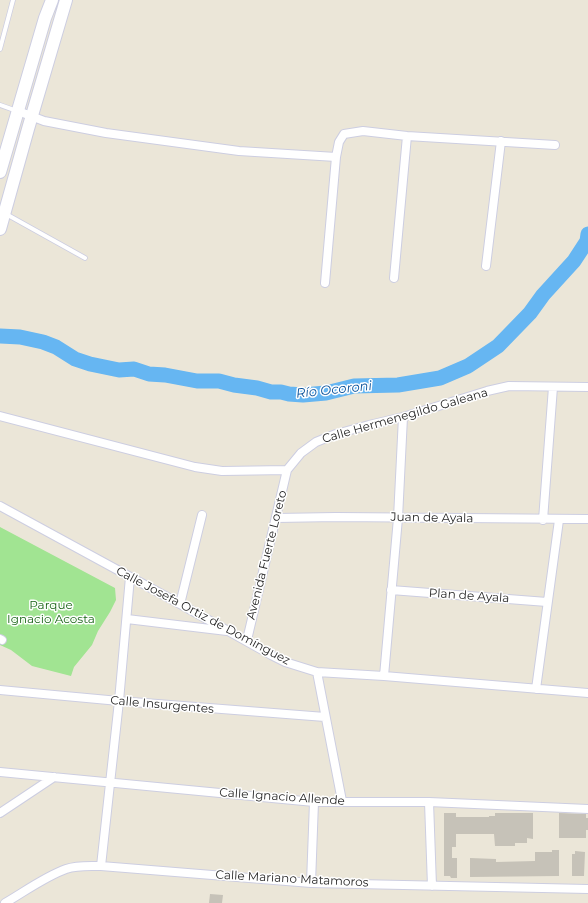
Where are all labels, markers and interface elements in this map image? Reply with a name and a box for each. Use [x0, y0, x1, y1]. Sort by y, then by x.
water label: Río Ocoroni [295, 378, 373, 402]
street label: Calle Hermenegildo Galeana [320, 385, 490, 447]
street label: Avenida Fuerte Loreto [244, 489, 290, 621]
street label: Juan de Ayala [390, 510, 474, 526]
street label: Calle Josefa Ortiz de Domínguez [113, 564, 293, 668]
street label: Plan de Ayala [428, 586, 510, 606]
park label: Parque Ignacio Acosta [7, 598, 95, 626]
street label: Calle Insurgentes [110, 693, 214, 717]
street label: Calle Ignacio Allende [219, 785, 345, 809]
street label: Calle Mariano Matamoros [215, 868, 369, 890]

